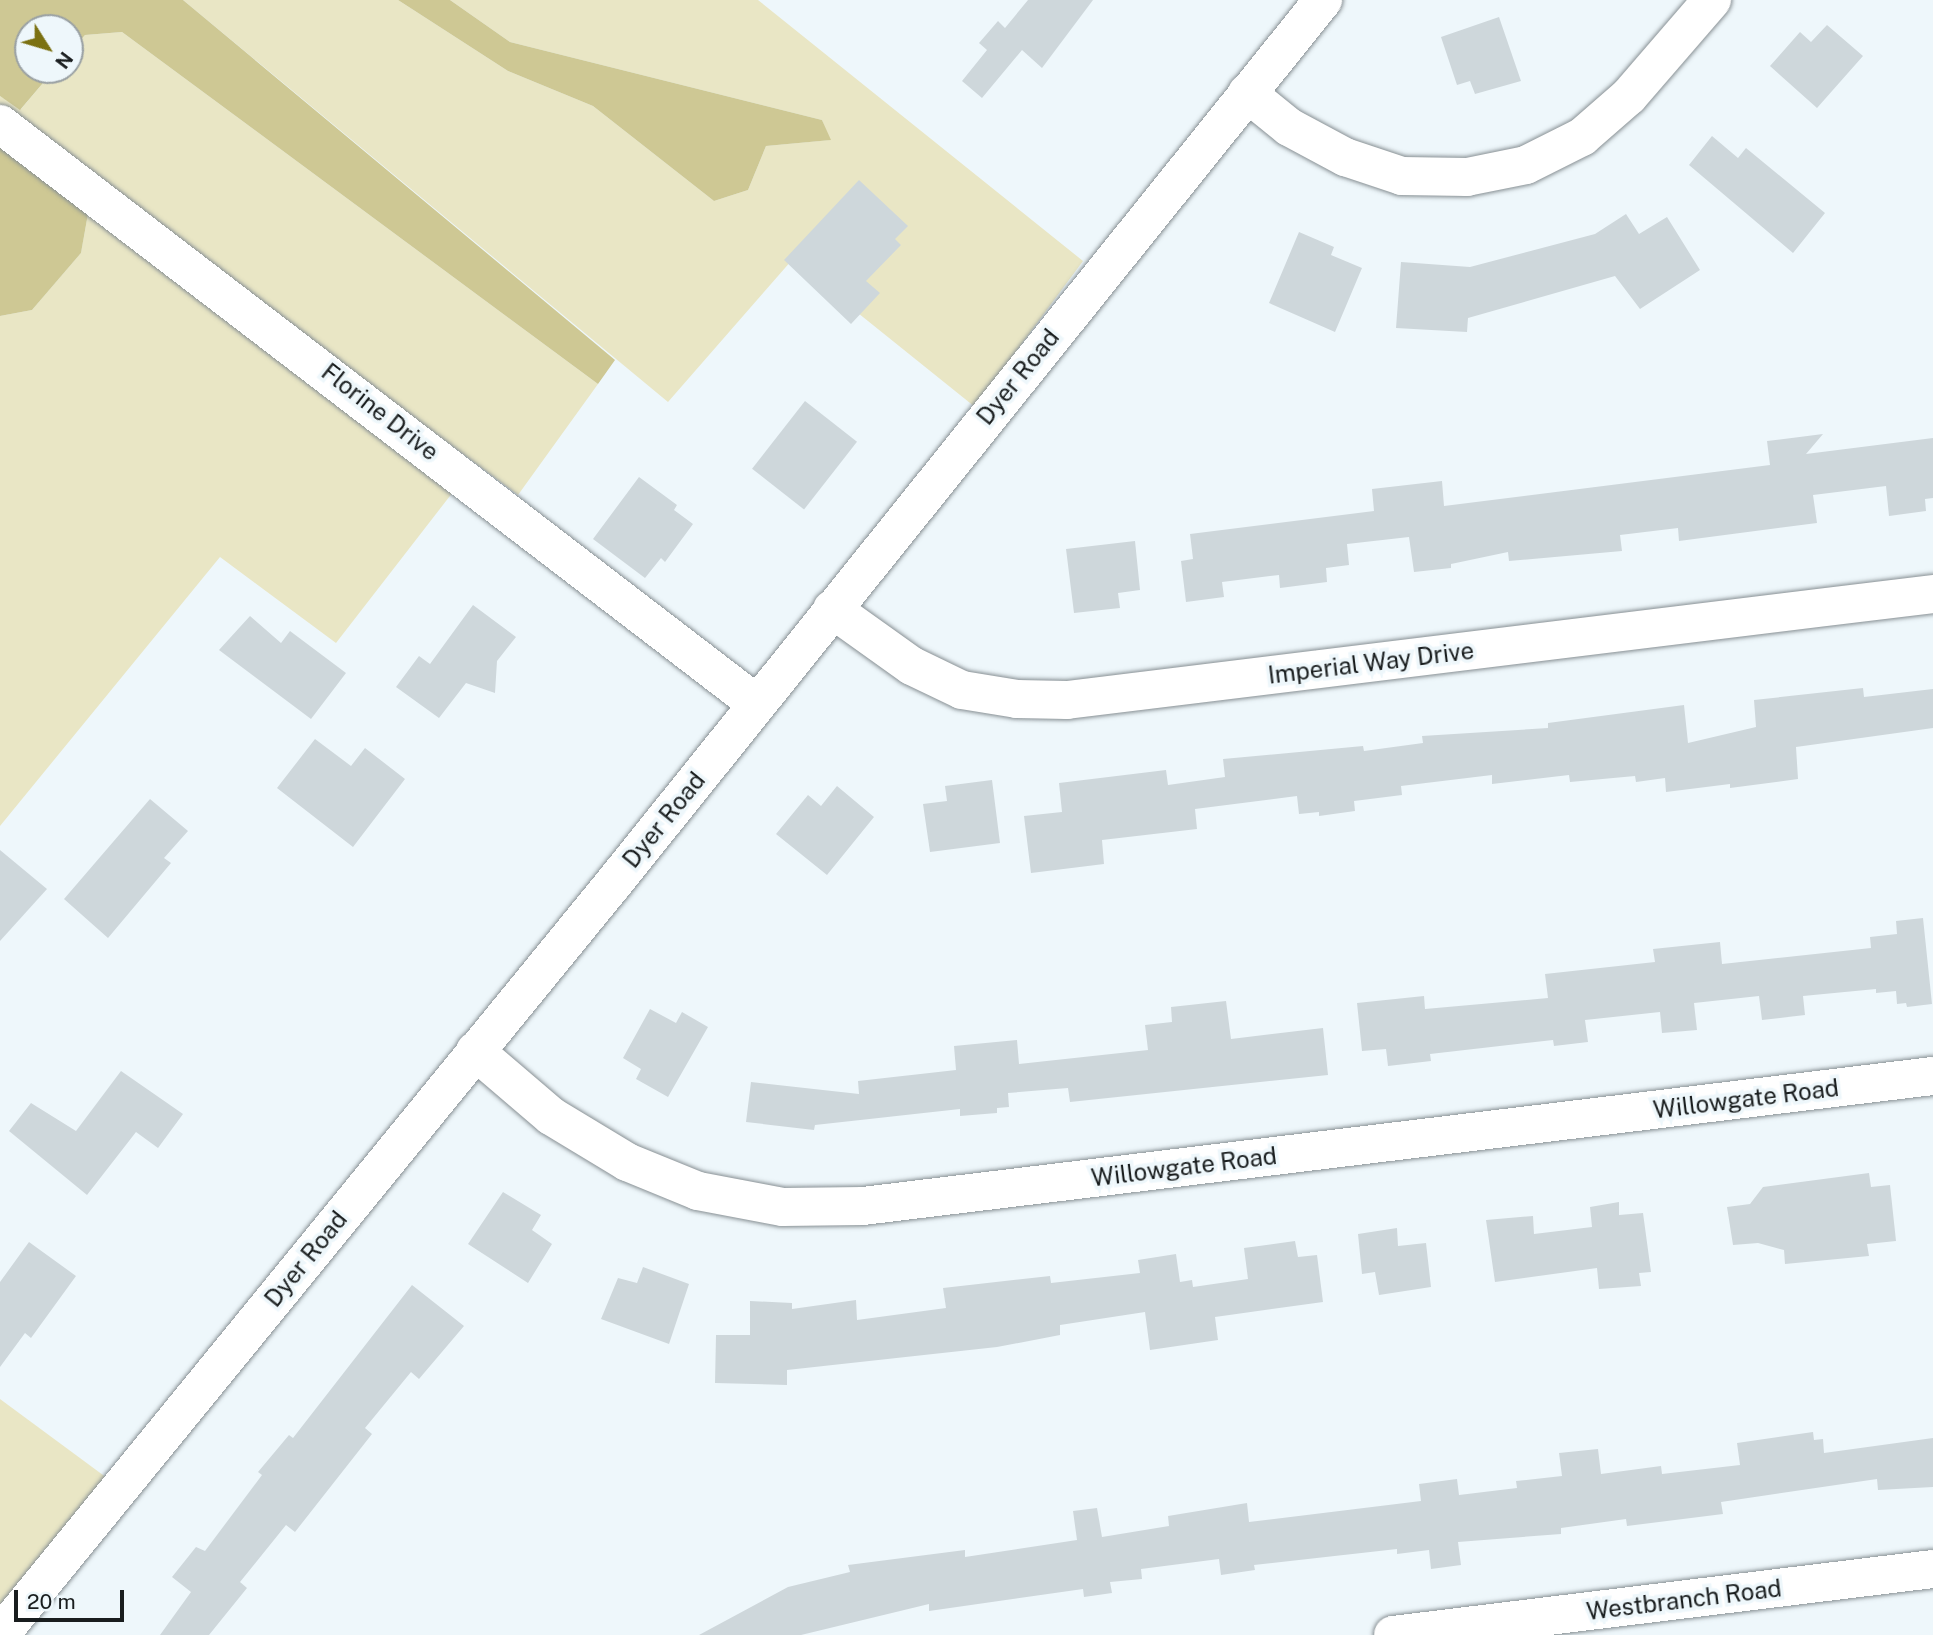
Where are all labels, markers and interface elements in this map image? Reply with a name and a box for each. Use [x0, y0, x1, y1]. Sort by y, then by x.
north arrow [14, 14, 84, 84]
text: N [51, 48, 77, 73]
street label: Dyer Road [971, 323, 1065, 431]
street label: Florine Drive [316, 357, 444, 467]
street label: Imperial Way Drive [1266, 636, 1476, 690]
street label: Dyer Road [617, 766, 711, 874]
street label: Willowgate Road [1651, 1073, 1841, 1125]
street label: Willowgate Road [1089, 1141, 1279, 1193]
street label: Dyer Road [259, 1205, 353, 1313]
street label: Westbranch Road [1585, 1574, 1783, 1626]
scale bar [18, 1576, 128, 1620]
text: 20 m [27, 1589, 76, 1614]

